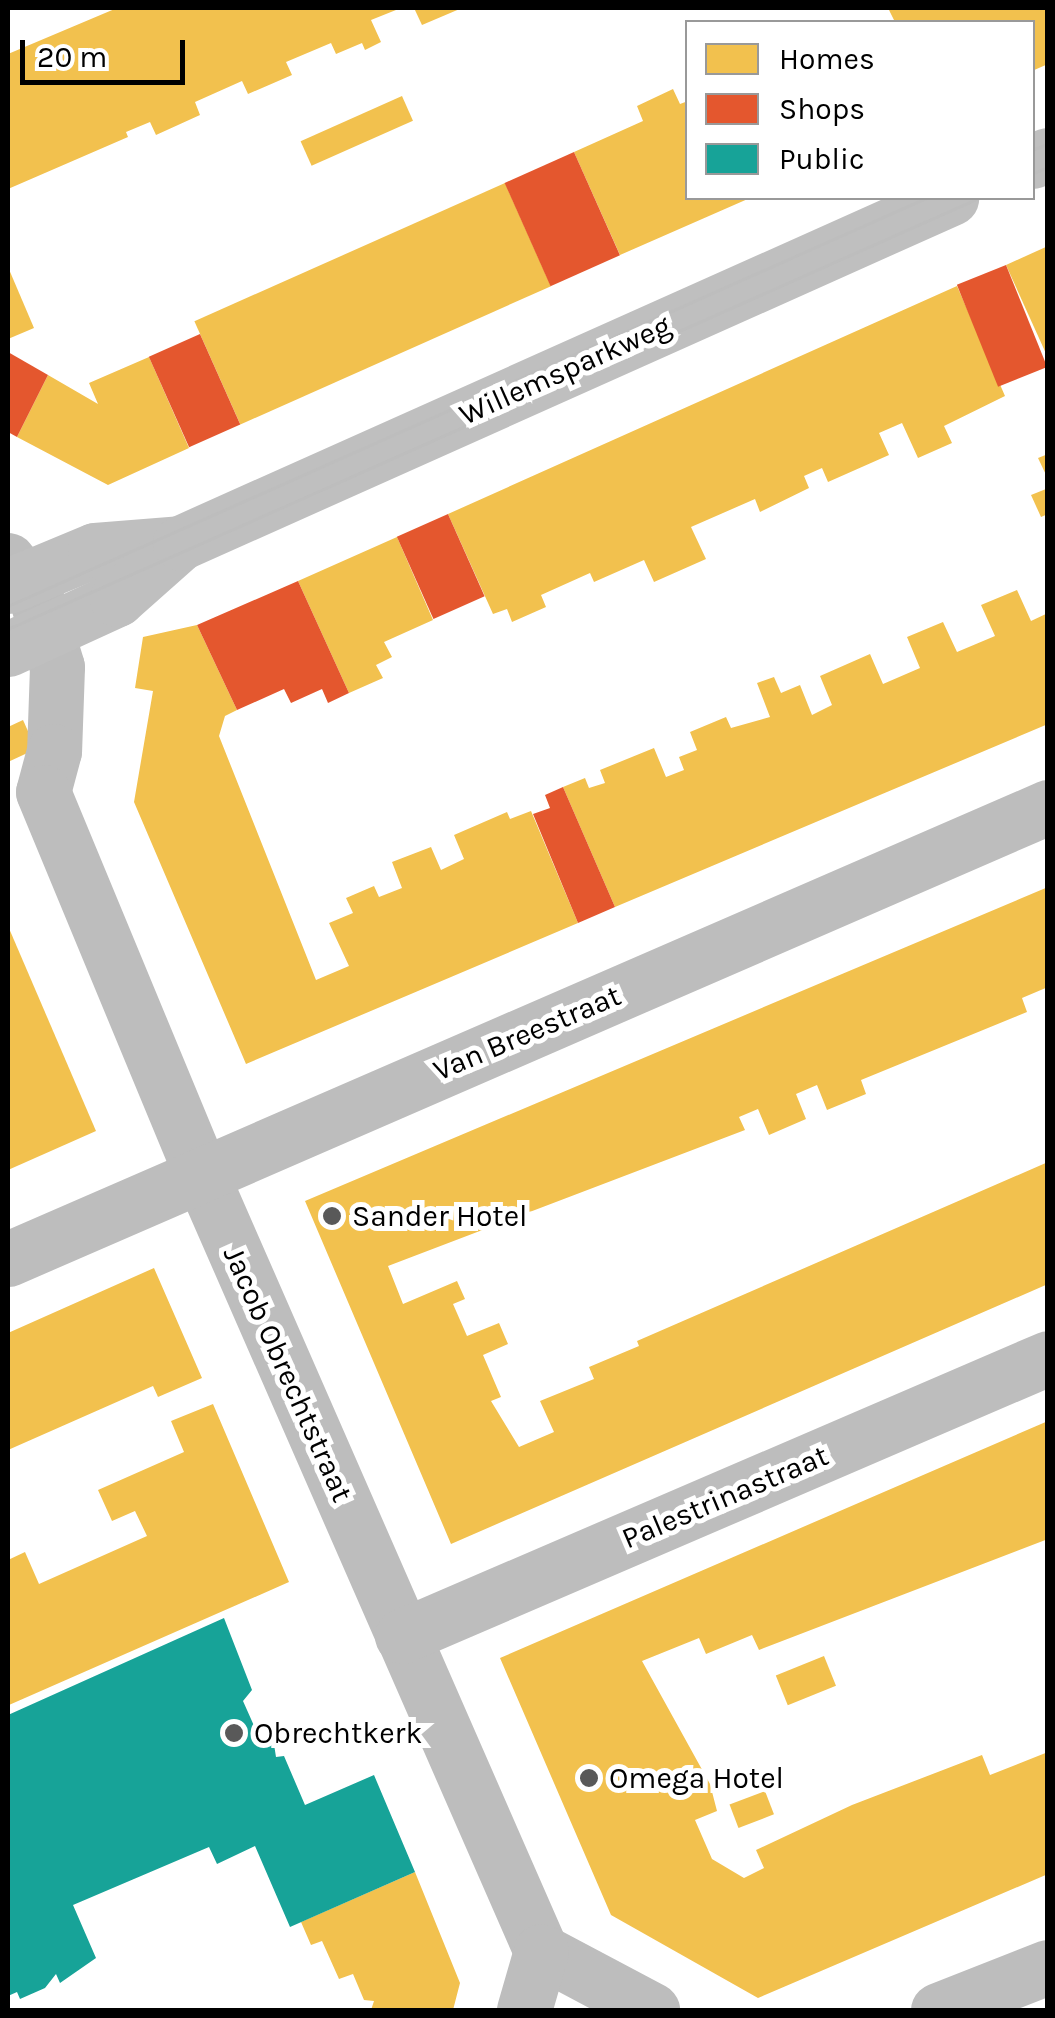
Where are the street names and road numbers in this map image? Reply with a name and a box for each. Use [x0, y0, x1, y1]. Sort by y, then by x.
street label: Willemsparkweg [454, 307, 676, 433]
street label: Van Breestraat [428, 977, 626, 1089]
street label: Jacob Obrechtstraat [215, 1241, 361, 1507]
street label: Palestrinastraat [616, 1437, 834, 1557]

